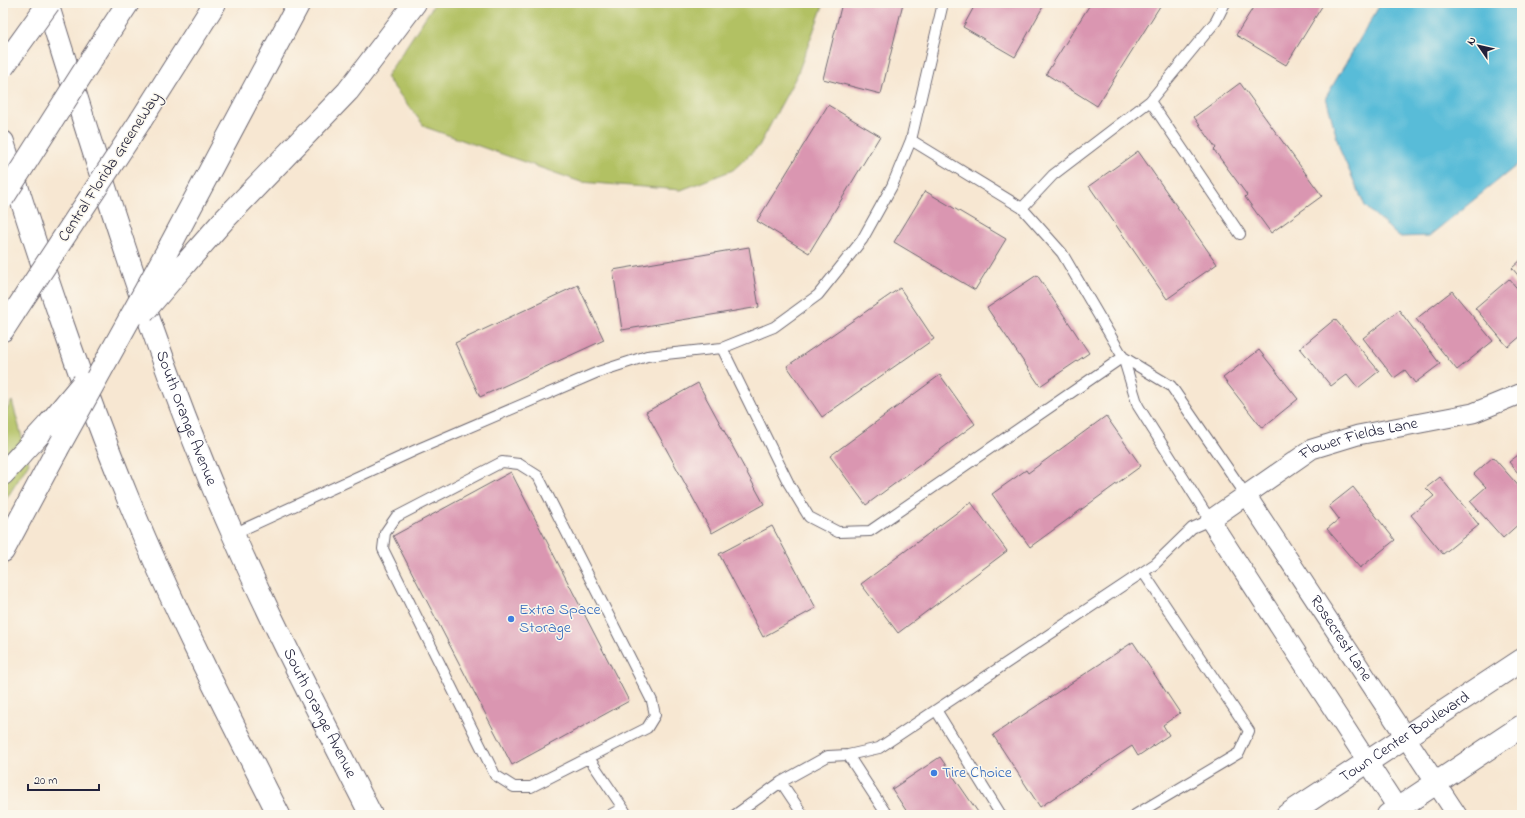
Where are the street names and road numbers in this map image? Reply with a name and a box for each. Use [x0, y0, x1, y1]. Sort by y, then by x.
street label: Central Florida GreeneWay [52, 87, 168, 247]
street label: South Orange Avenue [149, 347, 223, 490]
street label: Flower Fields Lane [1293, 412, 1421, 467]
street label: Rosecrest Lane [1303, 591, 1378, 687]
street label: South Orange Avenue [276, 644, 363, 783]
street label: Town Center Boulevard [1335, 686, 1475, 789]

